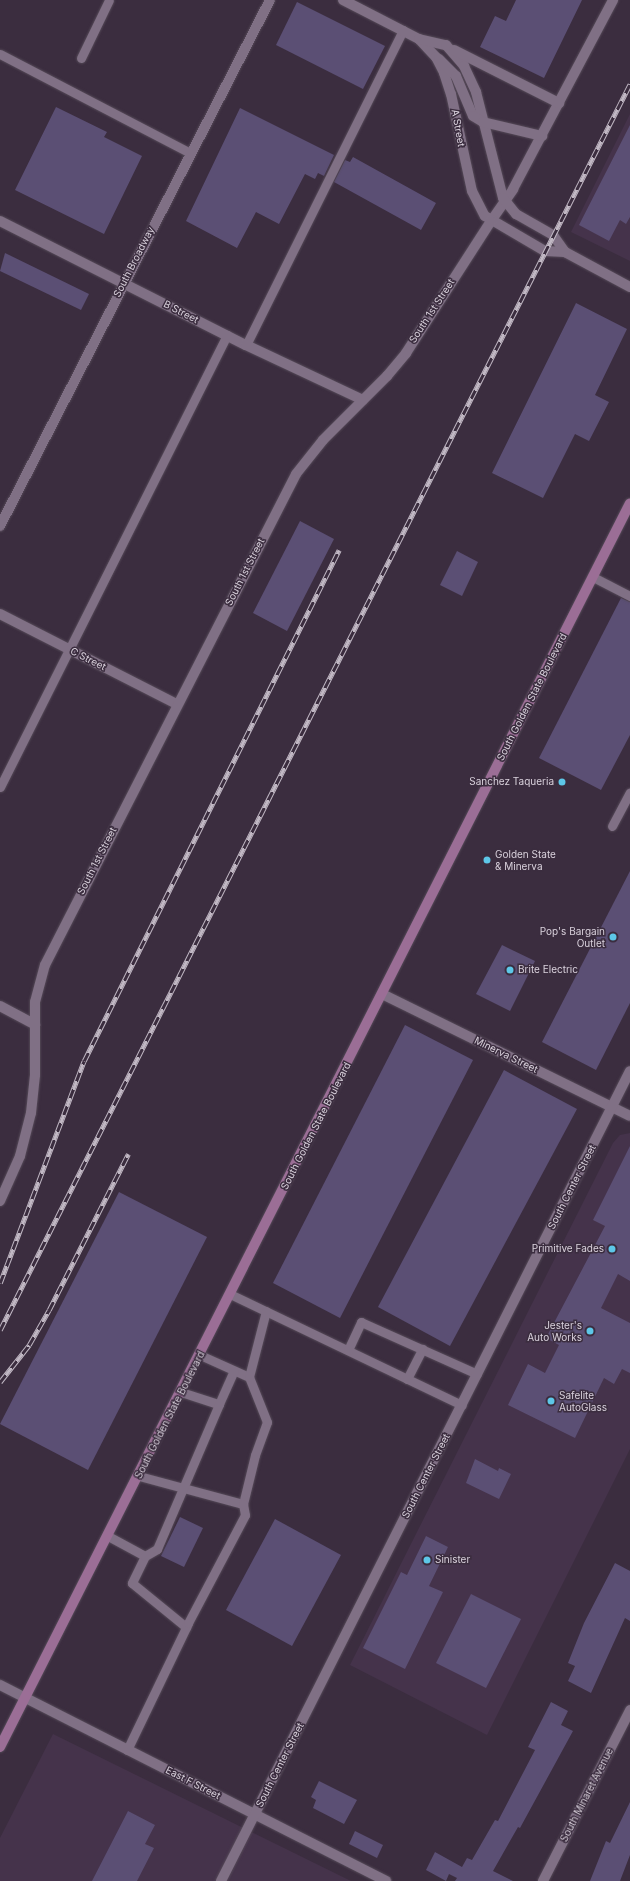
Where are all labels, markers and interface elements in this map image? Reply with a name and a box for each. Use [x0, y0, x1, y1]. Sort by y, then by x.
street label: A Street [449, 108, 467, 148]
street label: South Broadway [111, 225, 157, 299]
street label: South 1st Street [407, 277, 457, 345]
street label: B Street [162, 298, 200, 326]
street label: South 1st Street [223, 536, 267, 608]
street label: South Golden State Boulevard [495, 631, 569, 763]
street label: C Street [68, 645, 108, 673]
place label: Sanchez Taqueria [469, 776, 554, 788]
marker: Sanchez Taqueria [557, 777, 567, 787]
street label: South 1st Street [75, 825, 119, 897]
place label: Golden State & Minerva [495, 848, 556, 872]
marker: Golden State & Minerva [482, 855, 492, 865]
place label: Pop's Bargain Outlet [540, 925, 605, 948]
marker: Pop's Bargain Outlet [608, 932, 618, 942]
place label: Brite Electric [518, 964, 578, 976]
marker: Brite Electric [505, 965, 515, 975]
street label: Minerva Street [472, 1034, 540, 1076]
street label: South Golden State Boulevard [279, 1060, 353, 1192]
street label: South Center Street [546, 1143, 598, 1231]
place label: Primitive Fades [532, 1243, 604, 1255]
marker: Primitive Fades [607, 1244, 617, 1254]
place label: Jester's Auto Works [527, 1319, 582, 1342]
marker: Jester's Auto Works [585, 1326, 595, 1336]
street label: South Golden State Boulevard [133, 1349, 207, 1481]
place label: Safelite AutoGlass [559, 1389, 607, 1412]
marker: Safelite AutoGlass [546, 1396, 556, 1406]
street label: South Center Street [400, 1432, 452, 1520]
place label: Sinister [435, 1554, 470, 1566]
marker: Sinister [422, 1555, 432, 1565]
street label: South Center Street [254, 1721, 306, 1809]
street label: South Minaret Avenue [558, 1746, 616, 1844]
street label: East F Street [164, 1764, 222, 1802]

